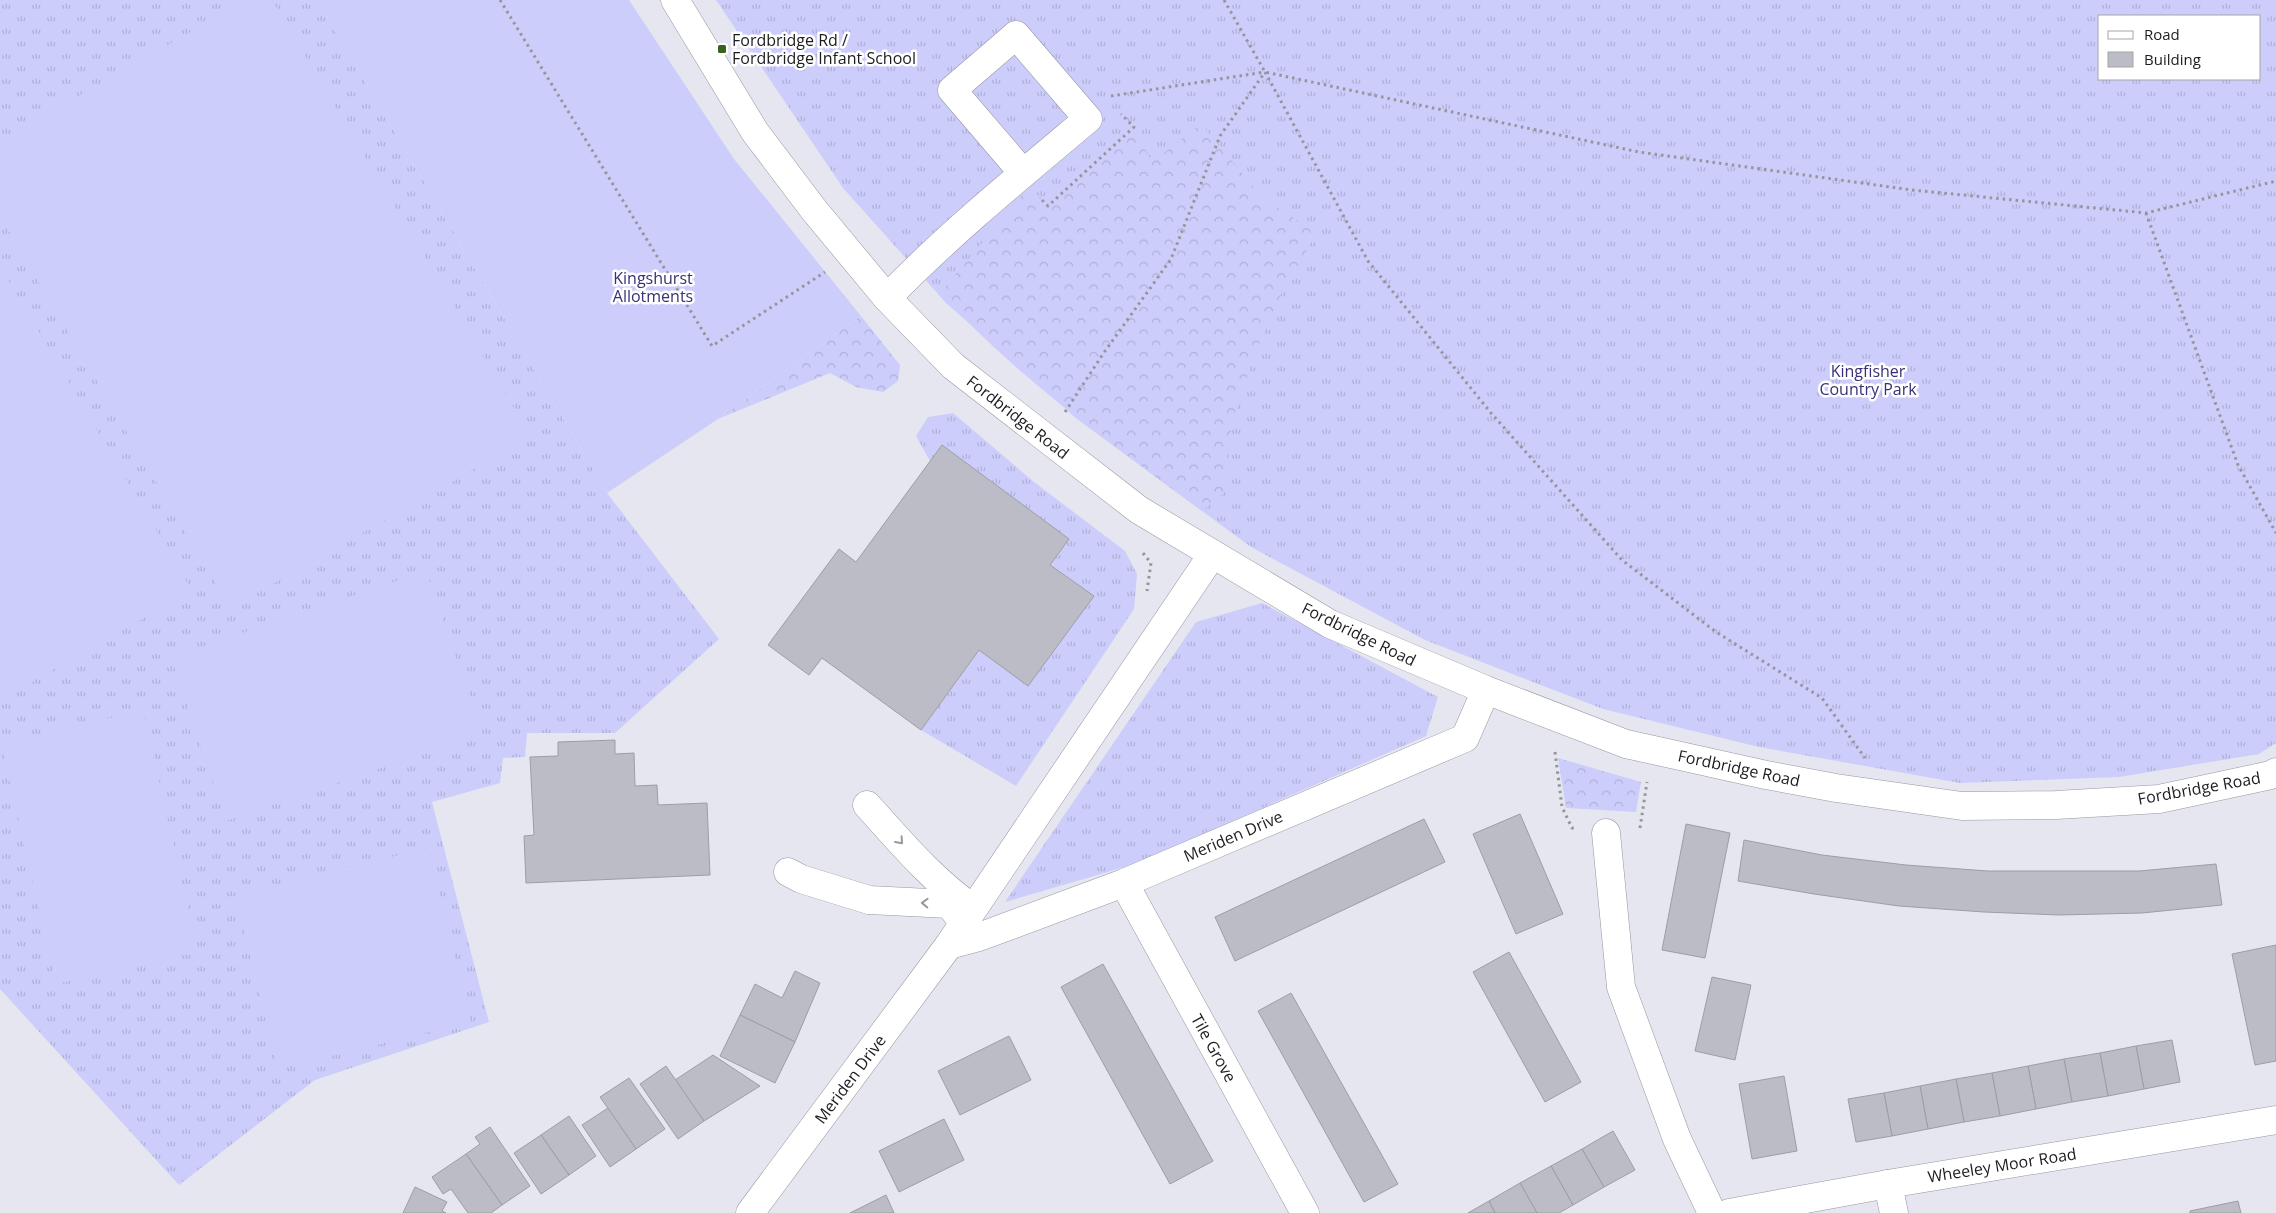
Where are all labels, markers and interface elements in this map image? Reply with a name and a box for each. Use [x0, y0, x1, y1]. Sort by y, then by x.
legend [2098, 15, 2261, 80]
text: Road [2144, 24, 2180, 44]
place label: Fordbridge Rd / Fordbridge Infant School [732, 29, 916, 69]
marker: Fordbridge Rd / Fordbridge Infant School [716, 43, 728, 55]
text: Building [2144, 49, 2201, 69]
park label: Kingshurst Allotments [613, 267, 693, 307]
park label: Kingfisher Country Park [1819, 360, 1917, 400]
street label: Fordbridge Road [962, 370, 1074, 464]
street label: Fordbridge Road [1298, 597, 1420, 671]
street label: Fordbridge Road [1676, 744, 1802, 792]
street label: Fordbridge Road [2136, 766, 2262, 810]
street label: Meriden Drive [1180, 805, 1286, 867]
one-way arrow [894, 835, 903, 844]
one-way arrow [920, 897, 928, 908]
street label: Tile Grove [1186, 1010, 1242, 1086]
street label: Meriden Drive [809, 1030, 891, 1128]
street label: Wheeley Moor Road [1926, 1142, 2078, 1188]

